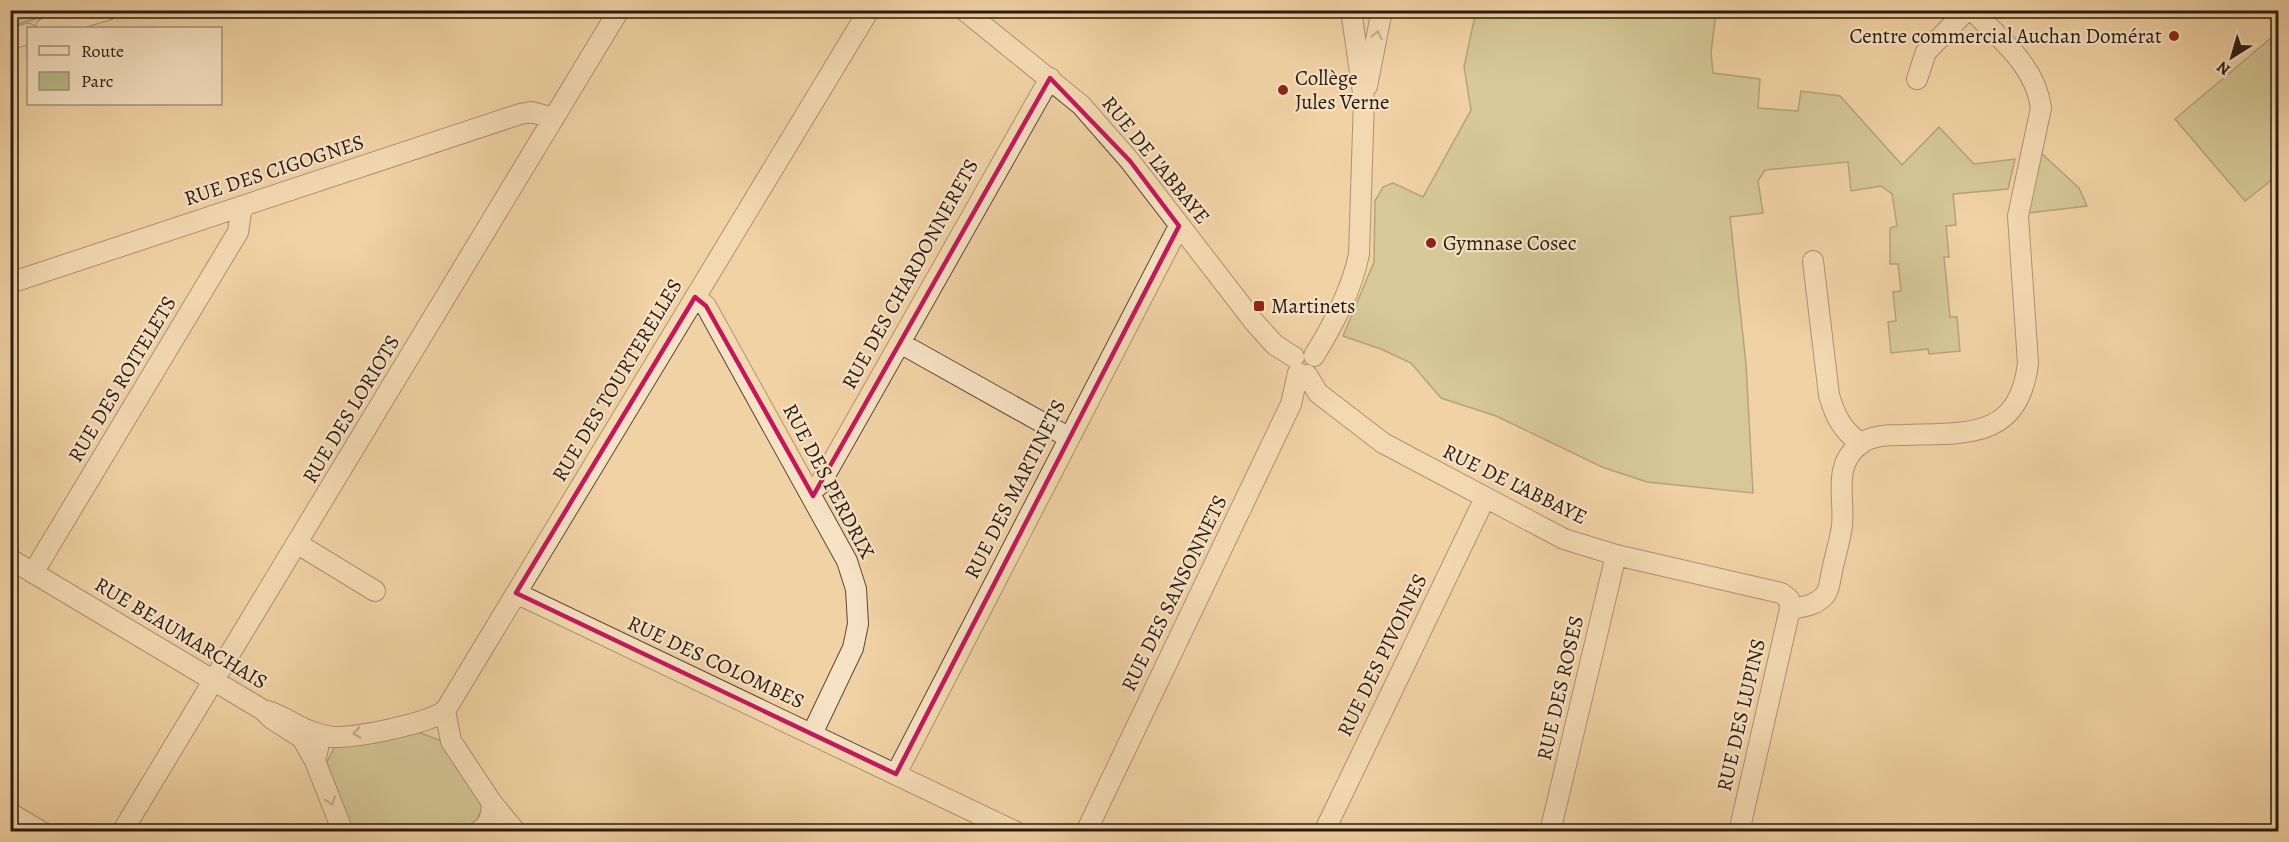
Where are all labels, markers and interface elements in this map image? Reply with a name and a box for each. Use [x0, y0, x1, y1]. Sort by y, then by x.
place label: Centre commercial Auchan Domérat [1849, 22, 2162, 50]
legend [27, 27, 222, 105]
north arrow [2202, 27, 2262, 87]
marker: Centre commercial Auchan Domérat [2167, 29, 2181, 43]
one-way arrow [1370, 30, 1383, 40]
text: Route [81, 39, 124, 63]
text: N [2212, 56, 2235, 80]
place label: Collège Jules Verne [1295, 64, 1389, 116]
text: Parc [81, 69, 113, 93]
marker: Collège Jules Verne [1276, 83, 1290, 97]
street label: RUE DE L'ABBAYE [1096, 90, 1216, 230]
street label: RUE DES CIGOGNES [180, 128, 368, 212]
street label: RUE DES CHARDONNERETS [835, 154, 985, 394]
place label: Gymnase Cosec [1443, 229, 1577, 257]
marker: Gymnase Cosec [1424, 236, 1438, 250]
street label: RUE DES TOURTERELLES [545, 273, 689, 487]
street label: RUE DES ROITELETS [61, 291, 183, 467]
place label: Martinets [1271, 292, 1356, 320]
marker: Martinets [1252, 299, 1266, 313]
street label: RUE DES LORIOTS [296, 330, 406, 488]
street label: RUE DES MARTINETS [958, 395, 1072, 583]
street label: RUE DES PERDRIX [776, 399, 882, 563]
street label: RUE DE L'ABBAYE [1438, 437, 1592, 531]
street label: RUE DES SANSONNETS [1114, 490, 1234, 696]
street label: RUE DES PIVOINES [1330, 569, 1434, 741]
street label: RUE BEAUMARCHAIS [89, 570, 273, 696]
street label: RUE DES COLOMBES [623, 609, 809, 715]
street label: RUE DES ROSES [1530, 613, 1590, 763]
street label: RUE DES LUPINS [1710, 636, 1772, 794]
one-way arrow [352, 727, 361, 739]
one-way arrow [324, 795, 336, 806]

